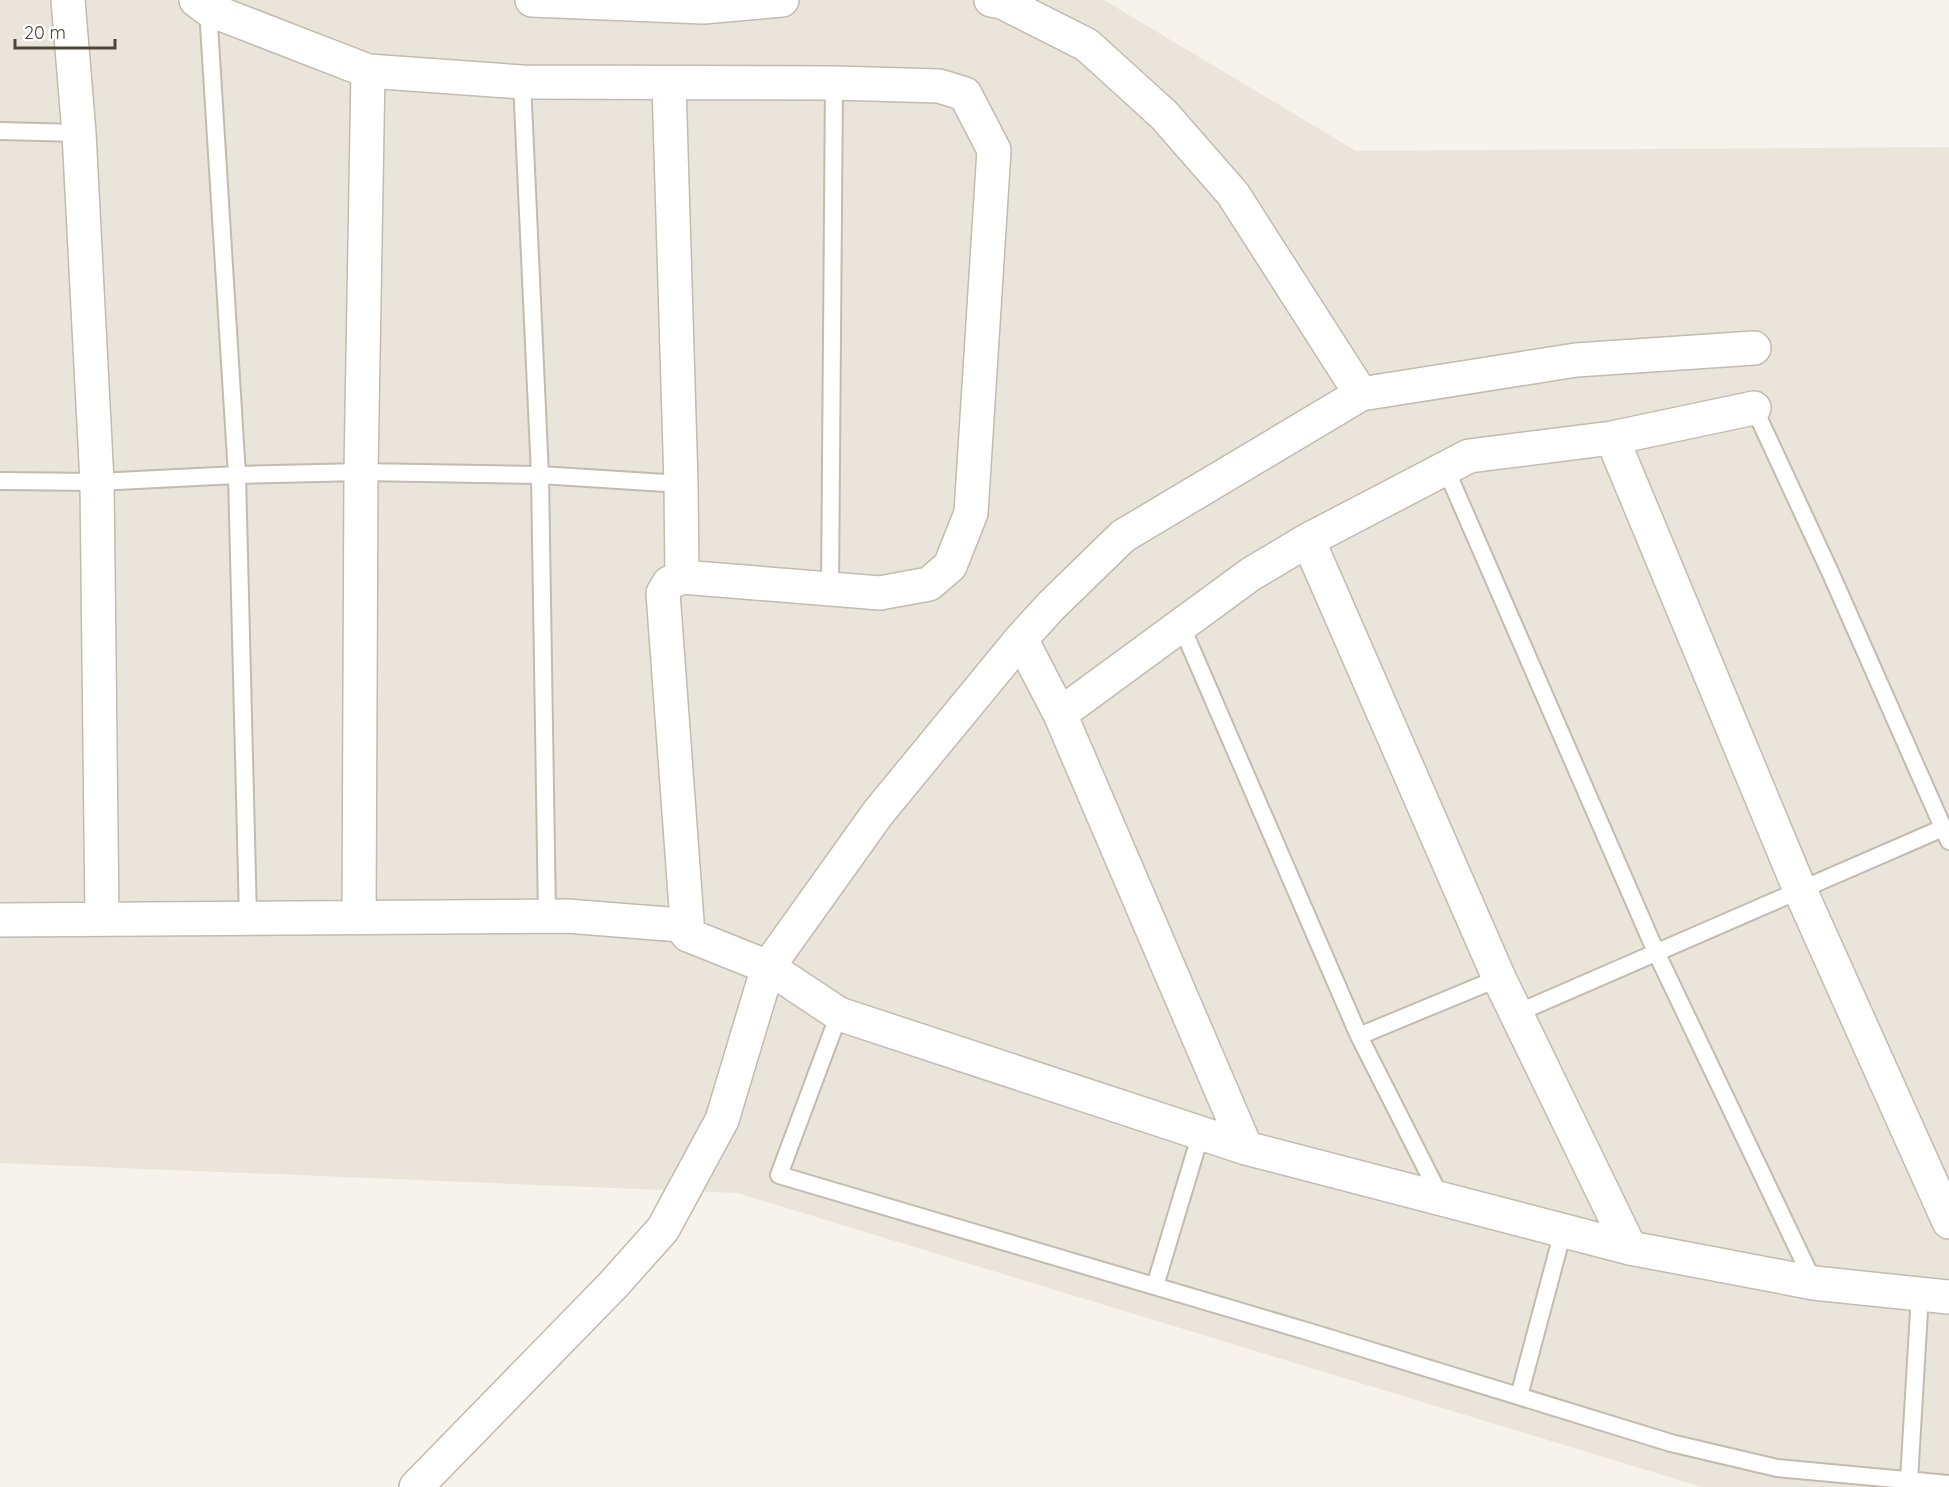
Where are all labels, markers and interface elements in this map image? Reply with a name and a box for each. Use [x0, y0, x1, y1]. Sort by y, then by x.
scale bar [15, 12, 116, 50]
text: 20 m [24, 21, 66, 44]

